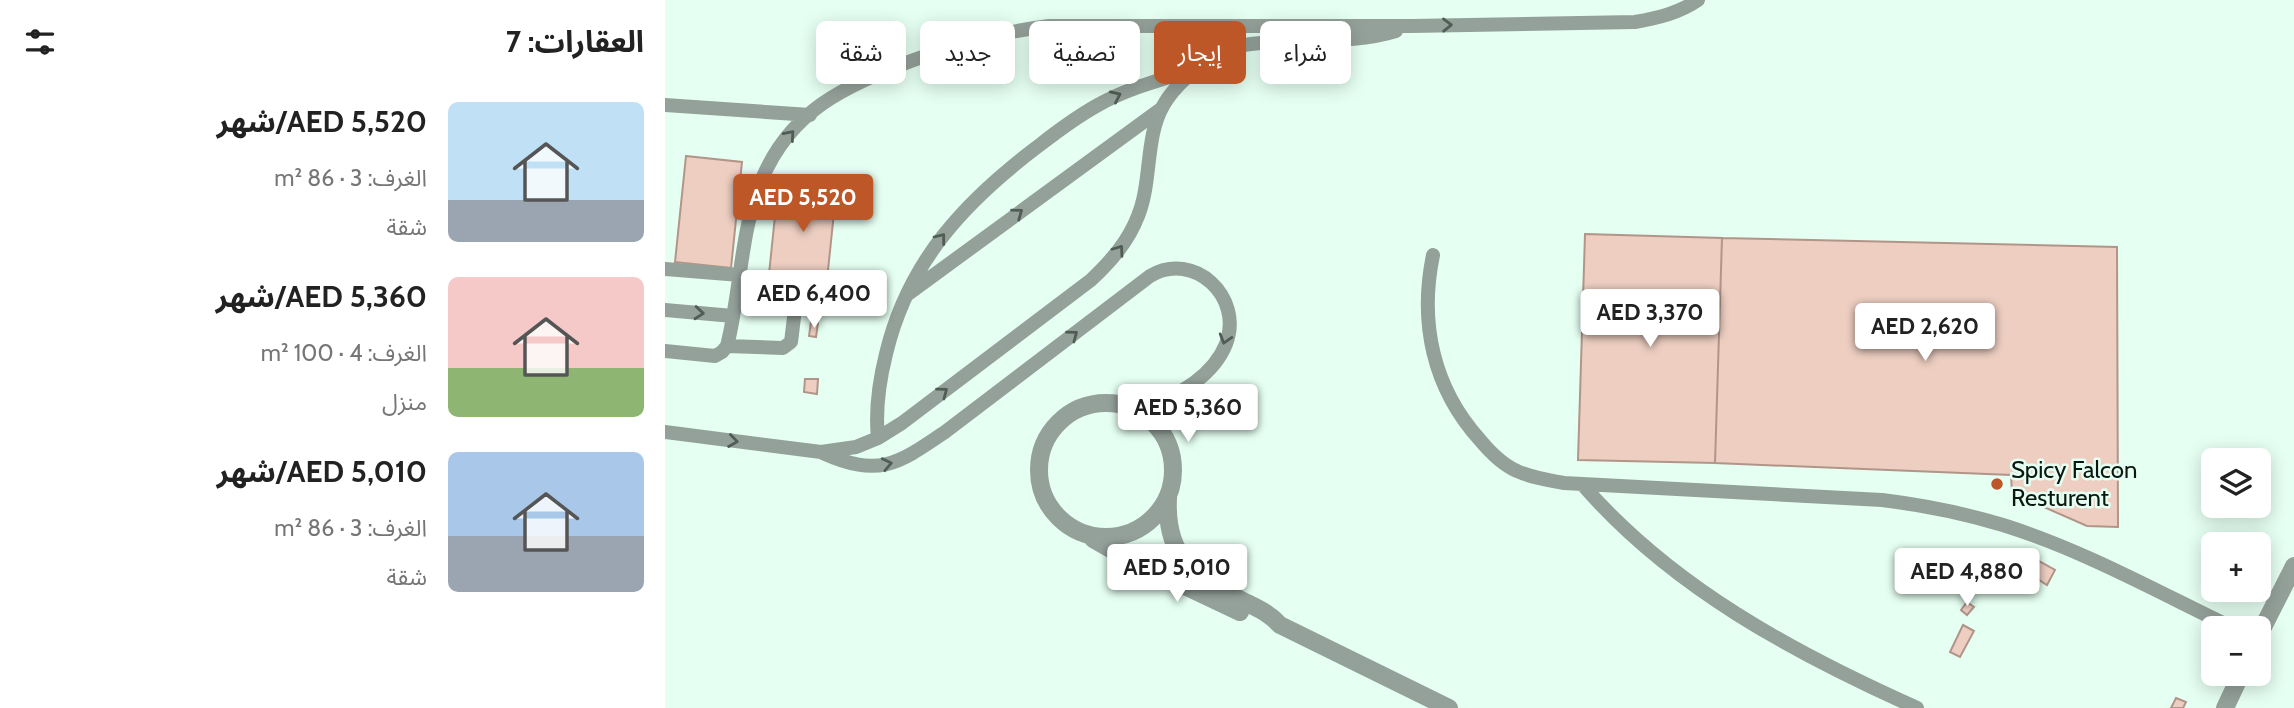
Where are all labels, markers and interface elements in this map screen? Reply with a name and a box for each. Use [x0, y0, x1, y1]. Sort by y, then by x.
one-way arrow [1442, 18, 1453, 33]
chip: شقة [816, 21, 906, 84]
chip: جديد [920, 21, 1015, 84]
chip: تصفية [1029, 21, 1140, 84]
chip: إيجار [1154, 21, 1246, 84]
chip: شراء [1260, 21, 1351, 84]
icon: filters [21, 23, 59, 61]
text: العقارات: 7 [506, 23, 644, 60]
one-way arrow [1109, 90, 1122, 104]
text: AED 5,520/شهر [217, 103, 427, 140]
icon: home [504, 130, 588, 214]
one-way arrow [782, 131, 794, 144]
text: الغرف: 3 · 86 m² [274, 164, 427, 192]
pin: AED 5,520 [723, 174, 883, 234]
text: AED 5,520 [749, 183, 857, 211]
one-way arrow [1010, 209, 1023, 222]
text: شقة [386, 213, 427, 241]
one-way arrow [933, 233, 945, 246]
one-way arrow [1111, 245, 1123, 258]
pin: AED 6,400 [734, 270, 894, 330]
text: AED 5,360/شهر [216, 278, 427, 315]
text: AED 6,400 [757, 279, 871, 307]
pin: AED 3,370 [1570, 290, 1730, 349]
text: AED 3,370 [1596, 298, 1704, 326]
pin: AED 2,620 [1845, 304, 2005, 363]
icon: home [504, 305, 588, 389]
one-way arrow [694, 305, 705, 320]
text: AED 2,620 [1871, 312, 1979, 340]
one-way arrow [1065, 331, 1077, 343]
one-way arrow [1219, 333, 1234, 345]
text: الغرف: 4 · 100 m² [261, 339, 427, 367]
pin: AED 5,360 [1108, 384, 1268, 444]
text: منزل [382, 388, 427, 416]
one-way arrow [935, 388, 948, 401]
text: AED 5,360 [1134, 393, 1242, 421]
one-way arrow [727, 434, 738, 449]
map controls [2201, 448, 2271, 686]
button: layers [2201, 448, 2271, 518]
text: AED 5,010/شهر [217, 453, 427, 490]
place label: Spicy Falcon Resturent [2011, 455, 2137, 512]
one-way arrow [880, 457, 892, 472]
marker: Spicy Falcon Resturent [1989, 476, 2005, 492]
icon: home [504, 480, 588, 564]
text: الغرف: 3 · 86 m² [274, 514, 427, 542]
button: + [2201, 532, 2271, 602]
pin: AED 5,010 [1097, 544, 1257, 604]
pin: AED 4,880 [1887, 548, 2047, 608]
text: AED 5,010 [1123, 553, 1231, 581]
text: AED 4,880 [1911, 557, 2023, 585]
text: شقة [386, 563, 427, 591]
button: − [2201, 616, 2271, 686]

